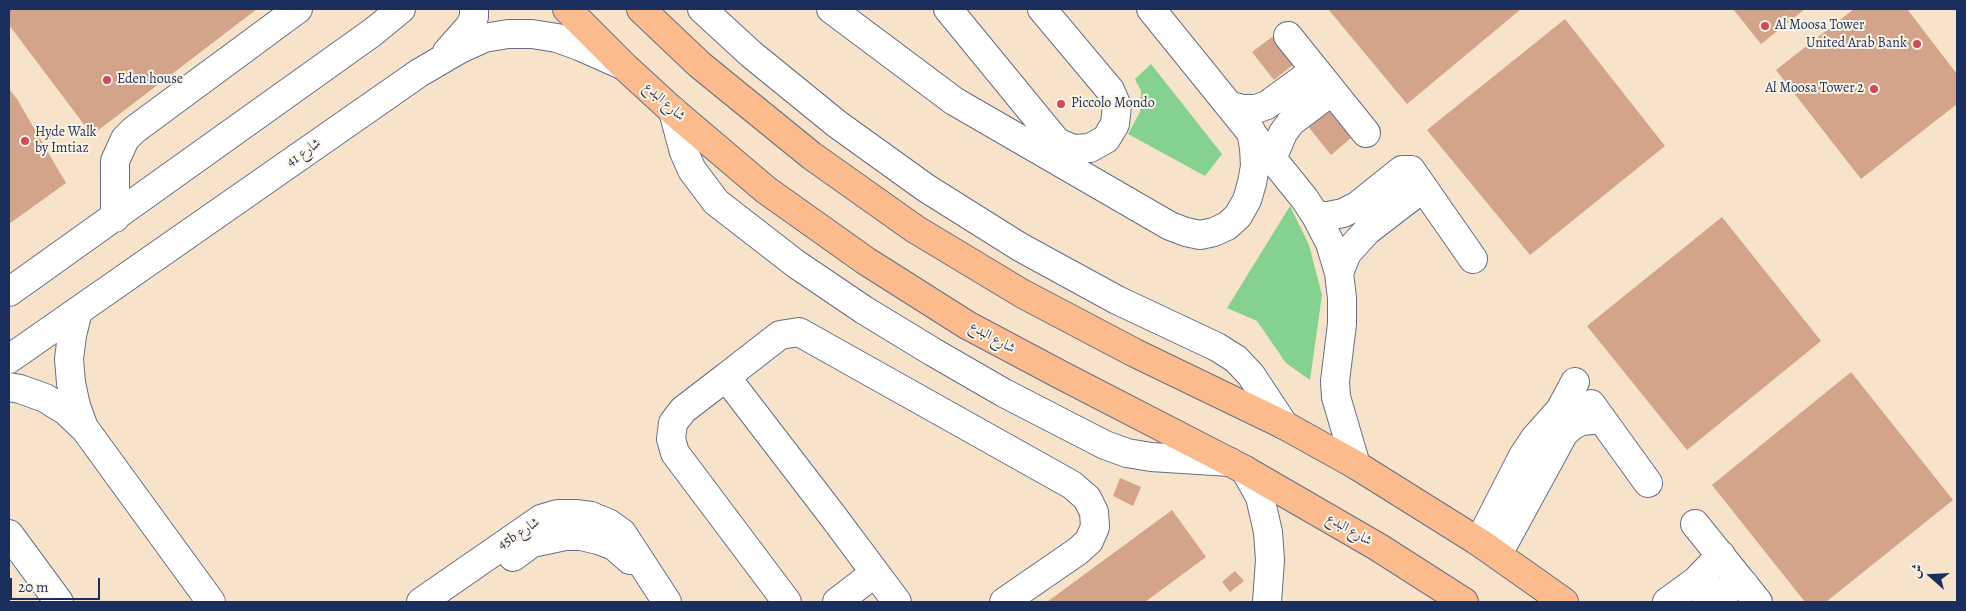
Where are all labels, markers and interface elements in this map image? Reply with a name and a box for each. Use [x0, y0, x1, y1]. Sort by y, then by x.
place label: Al Moosa Tower [1775, 18, 1864, 34]
marker: Al Moosa Tower [1759, 20, 1771, 32]
place label: United Arab Bank [1806, 36, 1907, 52]
marker: United Arab Bank [1911, 38, 1923, 50]
place label: Eden house [117, 72, 183, 88]
marker: Eden house [101, 74, 113, 86]
street label: شارع البدع [640, 79, 688, 125]
place label: Al Moosa Tower 2 [1765, 81, 1864, 97]
marker: Al Moosa Tower 2 [1868, 83, 1880, 95]
place label: Piccolo Mondo [1071, 96, 1155, 112]
marker: Piccolo Mondo [1055, 98, 1067, 110]
place label: Hyde Walk by Imtiaz [35, 125, 97, 158]
marker: Hyde Walk by Imtiaz [19, 135, 31, 147]
street label: شارع 41 [284, 135, 324, 171]
street label: شارع البدع [966, 319, 1018, 357]
street label: شارع البدع [1323, 510, 1375, 550]
street label: 45b شارع [495, 514, 543, 554]
north arrow [1906, 551, 1956, 601]
text: ش [1905, 561, 1928, 581]
scale bar [12, 568, 102, 600]
text: 20 m [18, 577, 49, 597]

